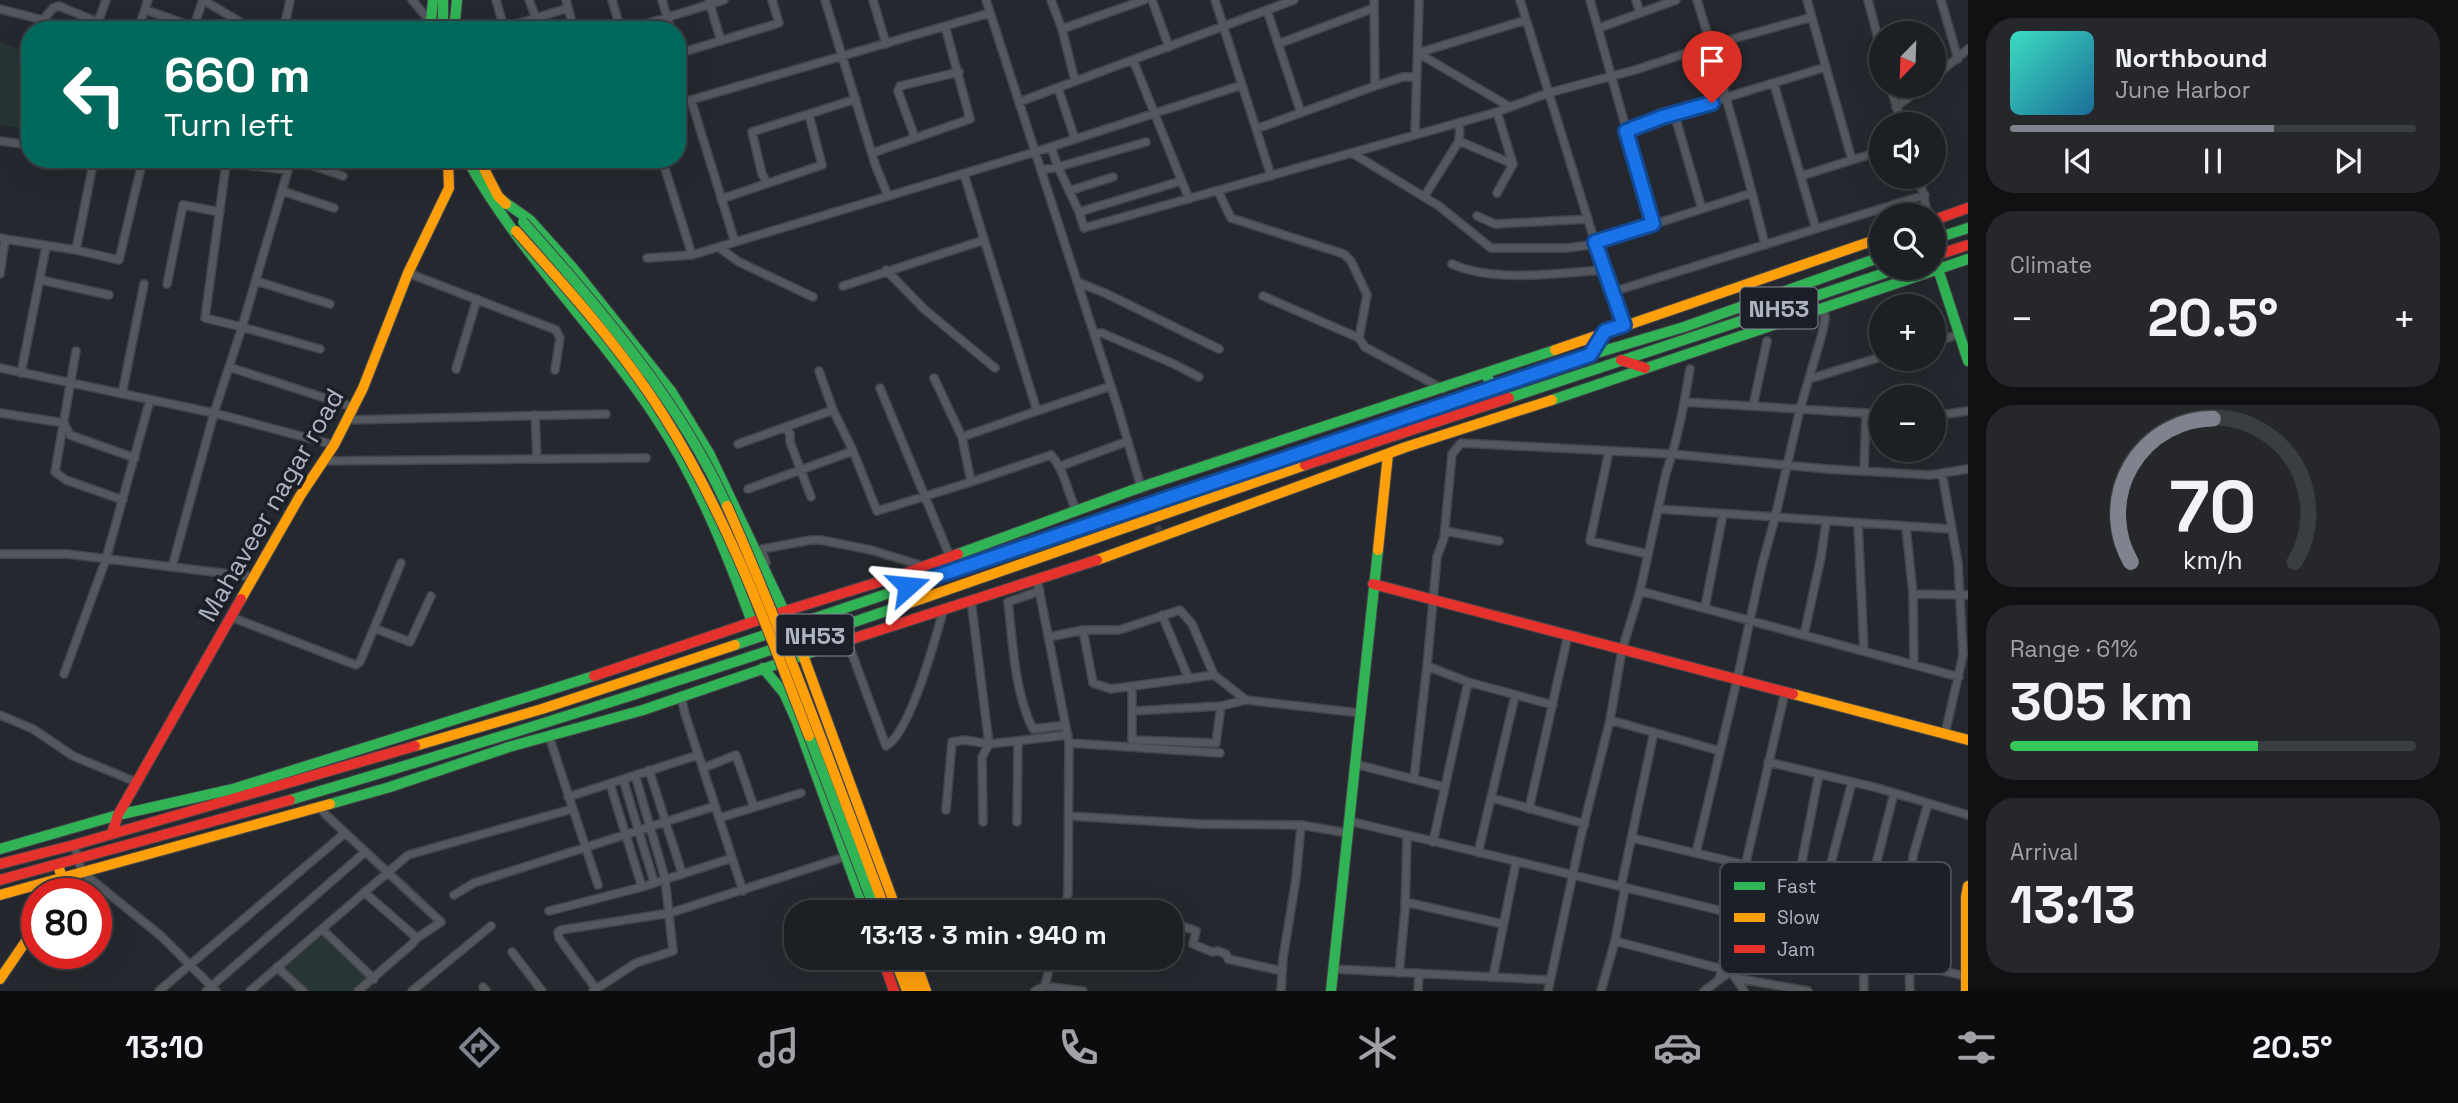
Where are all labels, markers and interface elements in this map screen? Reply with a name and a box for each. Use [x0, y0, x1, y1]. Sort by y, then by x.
north arrow [1869, 21, 1946, 98]
map controls [1869, 21, 1946, 462]
pin [1682, 31, 1742, 103]
text: Northbound [2115, 41, 2268, 75]
icon: arrive [1693, 42, 1731, 80]
text: 660 m [164, 44, 311, 106]
icon: left [49, 49, 140, 140]
text: June Harbor [2115, 75, 2250, 105]
text: Turn left [164, 105, 294, 145]
button: sound [1869, 112, 1946, 189]
icon: previous [2059, 142, 2097, 180]
icon: pause [2194, 142, 2232, 180]
icon: next [2329, 142, 2367, 180]
button: search [1869, 203, 1946, 280]
text: Climate [2010, 250, 2092, 280]
text: 20.5° [2147, 285, 2279, 351]
road number: NH53 [1740, 288, 1817, 328]
button: + [1869, 294, 1946, 371]
text: − [2010, 295, 2034, 343]
text: + [2392, 295, 2416, 343]
street label: Mahaveer nagar road [190, 382, 352, 628]
button: − [1869, 385, 1946, 462]
text: 70 [2169, 460, 2257, 553]
text: km/h [2183, 543, 2243, 575]
position arrow [871, 549, 945, 623]
road number: NH53 [776, 614, 854, 656]
text: Range · 61% [2010, 634, 2138, 664]
text: 305 km [2010, 669, 2193, 735]
text: Arrival [2010, 837, 2078, 867]
legend [1720, 862, 1951, 974]
text: 13:13 [2010, 872, 2136, 938]
text: Fast [1777, 874, 1817, 899]
speed limit sign: 80 [21, 878, 112, 969]
text: Slow [1777, 905, 1820, 930]
text: 13:13 · 3 min · 940 m [860, 918, 1107, 952]
text: Jam [1777, 937, 1815, 962]
icon: directions [455, 1023, 504, 1072]
icon: music [754, 1023, 803, 1072]
icon: phone [1054, 1023, 1103, 1072]
icon: climate [1353, 1023, 1402, 1072]
icon: car [1653, 1023, 1702, 1072]
icon: filters [1952, 1023, 2001, 1072]
text: 13:10 [125, 1027, 204, 1067]
text: 20.5° [2252, 1027, 2333, 1067]

